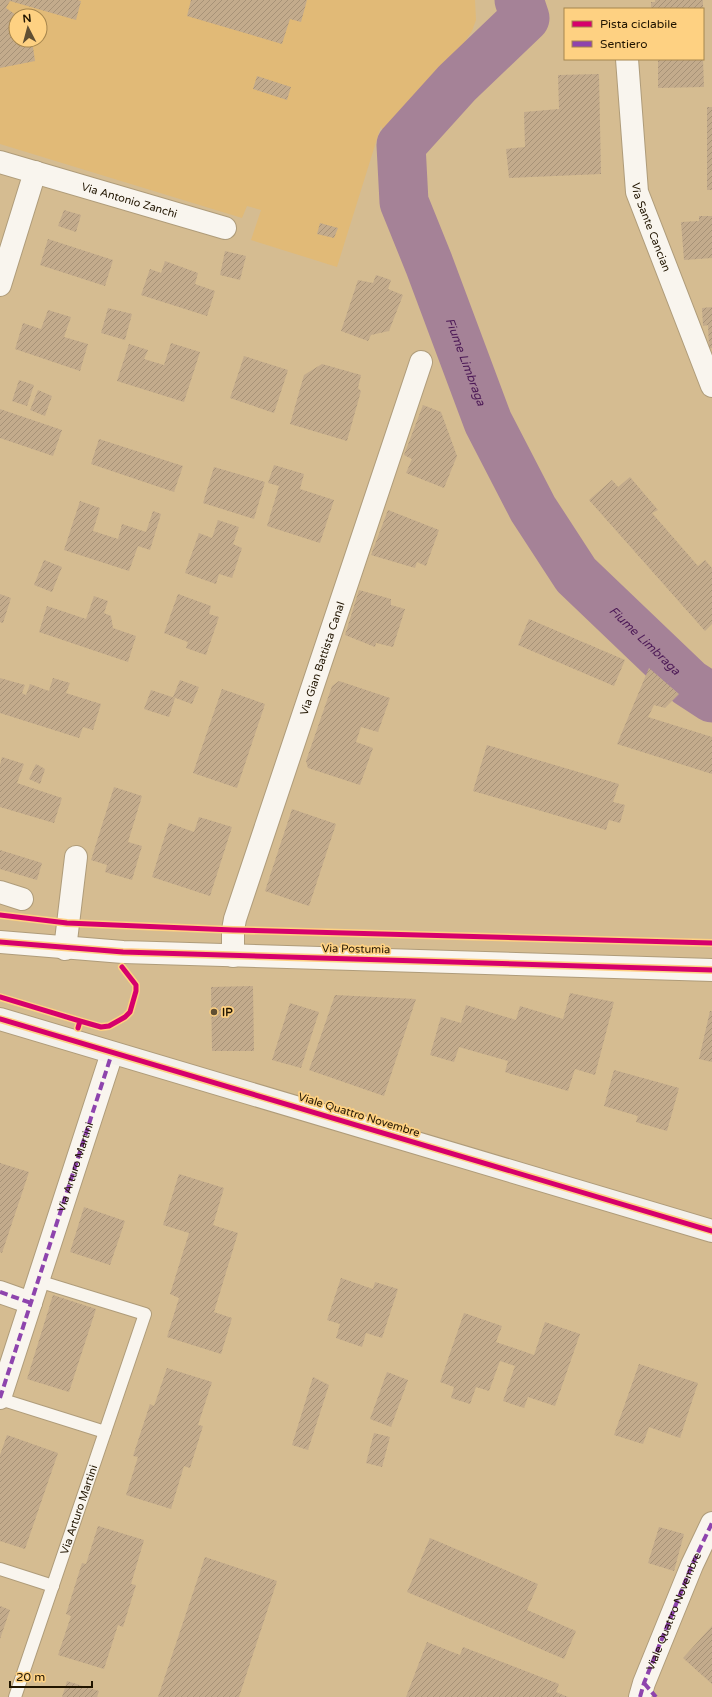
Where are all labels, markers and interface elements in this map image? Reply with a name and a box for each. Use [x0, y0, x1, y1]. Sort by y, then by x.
north arrow [8, 8, 48, 48]
legend [564, 8, 704, 60]
text: N [22, 12, 32, 25]
text: Pista ciclabile [600, 17, 677, 31]
text: Sentiero [600, 37, 647, 51]
street label: Via Antonio Zanchi [80, 180, 179, 220]
street label: Via Sante Cancian [630, 182, 674, 273]
water label: Fiume Limbraga [443, 316, 488, 408]
street label: Via Gian Battista Canal [297, 600, 347, 717]
water label: Fiume Limbraga [606, 604, 683, 678]
street label: Via Postumia [322, 942, 390, 956]
place label: IP [222, 1006, 233, 1019]
marker: IP [209, 1007, 219, 1017]
street label: Viale Quattro Novembre [297, 1090, 421, 1140]
street label: Via Arturo Martini [54, 1120, 96, 1213]
street label: Via Arturo Martini [57, 1463, 100, 1556]
street label: Viale Quattro Novembre [643, 1550, 704, 1672]
scale bar [10, 1663, 92, 1689]
text: 20 m [16, 1670, 45, 1684]

